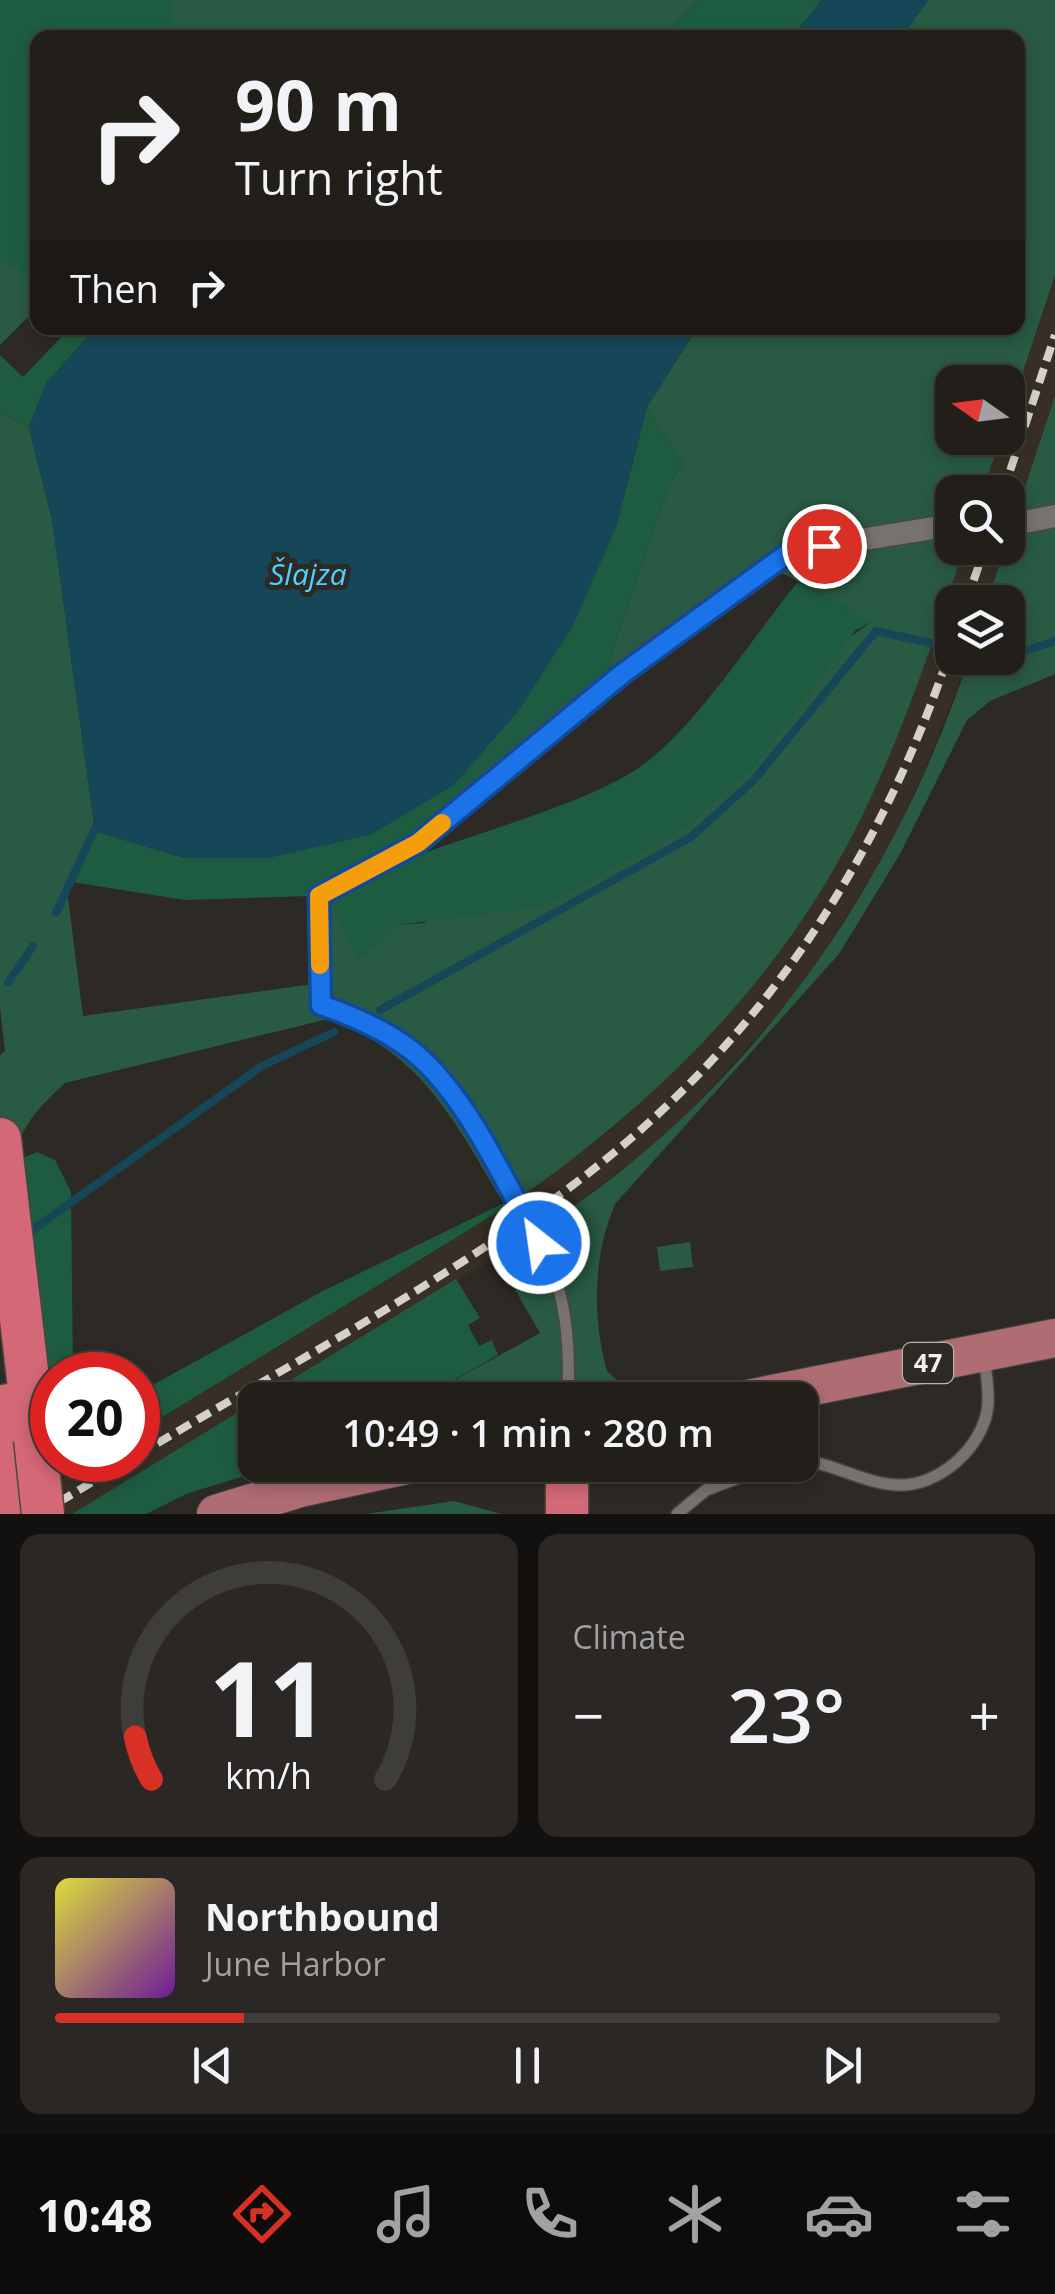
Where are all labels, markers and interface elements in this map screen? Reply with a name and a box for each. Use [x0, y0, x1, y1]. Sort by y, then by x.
text: 90 m [235, 56, 402, 152]
icon: right [70, 70, 200, 200]
text: Turn right [235, 147, 443, 208]
icon: right [179, 260, 234, 315]
text: Then [70, 262, 159, 314]
north arrow [935, 365, 1025, 455]
map controls [935, 365, 1025, 675]
button: search [935, 475, 1025, 565]
pin [782, 504, 867, 589]
icon: arrive [797, 519, 852, 574]
water label: Šlajza [269, 553, 347, 594]
button: layers [935, 585, 1025, 675]
position arrow [487, 1191, 591, 1295]
road number: 47 [903, 1343, 953, 1383]
speed limit sign: 20 [30, 1352, 160, 1482]
text: 10:49 · 1 min · 280 m [342, 1406, 714, 1458]
text: Climate [573, 1615, 686, 1658]
text: 11 [209, 1626, 328, 1767]
text: 23° [727, 1663, 845, 1765]
text: − [573, 1677, 604, 1752]
text: + [969, 1677, 1000, 1752]
text: km/h [225, 1751, 312, 1799]
text: Northbound [205, 1890, 440, 1942]
text: June Harbor [205, 1942, 385, 1985]
icon: previous [185, 2038, 240, 2093]
icon: pause [500, 2038, 555, 2093]
icon: next [815, 2038, 870, 2093]
icon: directions [227, 2179, 297, 2249]
icon: music [371, 2179, 441, 2249]
icon: phone [515, 2179, 585, 2249]
icon: climate [660, 2179, 730, 2249]
icon: car [804, 2179, 874, 2249]
icon: filters [948, 2179, 1018, 2249]
text: 10:48 [37, 2184, 153, 2245]

